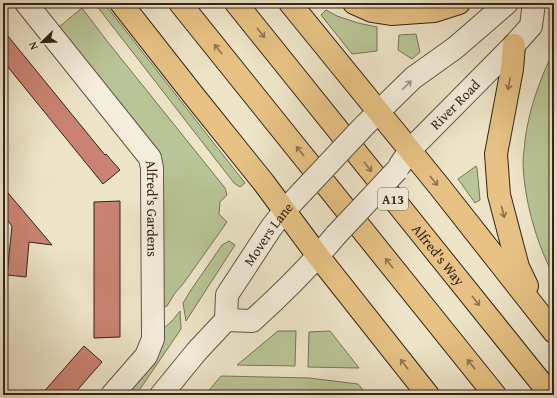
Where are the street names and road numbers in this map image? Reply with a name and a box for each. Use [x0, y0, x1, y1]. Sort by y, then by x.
street label: River Road [426, 75, 485, 134]
street label: Alfred's Gardens [141, 158, 163, 257]
road number: A13 [378, 188, 408, 210]
street label: Movers Lane [239, 197, 298, 270]
street label: Alfred's Way [407, 220, 469, 290]

